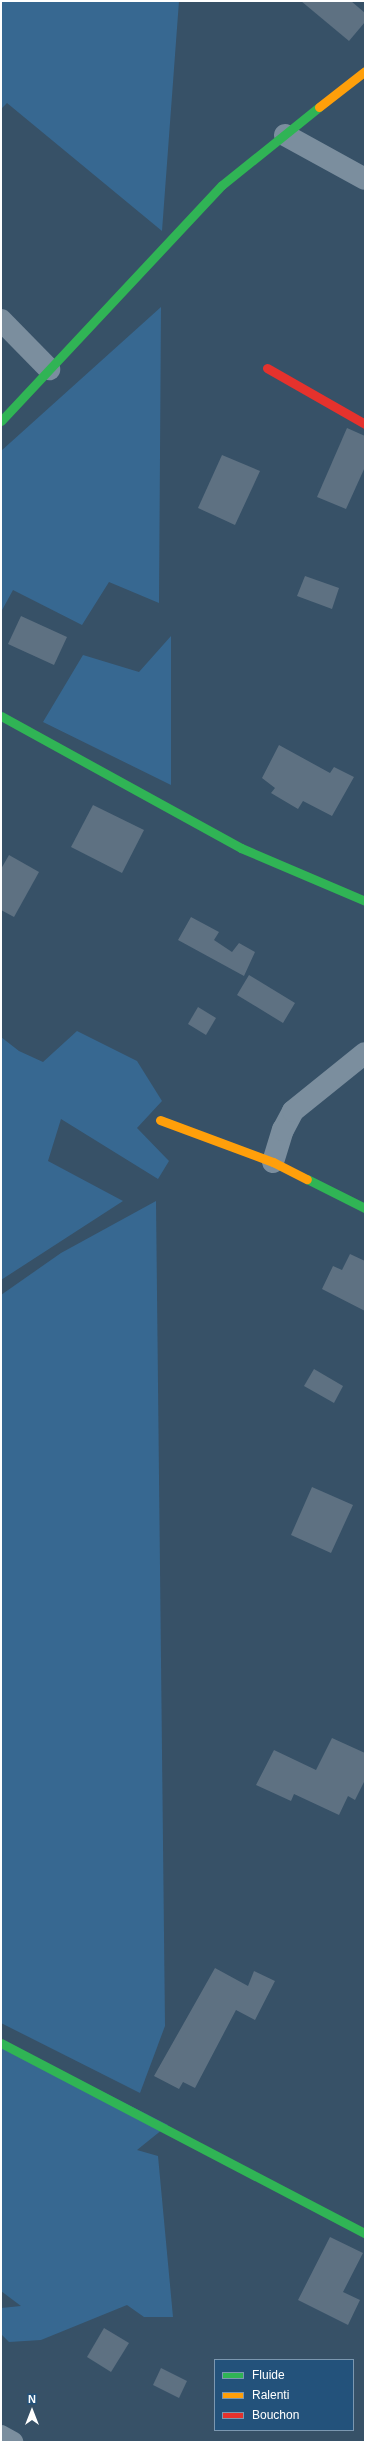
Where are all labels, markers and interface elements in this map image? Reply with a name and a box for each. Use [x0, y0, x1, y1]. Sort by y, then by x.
legend [214, 2359, 354, 2431]
text: Fluide [252, 2368, 285, 2382]
text: Ralenti [252, 2388, 289, 2402]
north arrow [12, 2391, 52, 2431]
text: N [28, 2393, 36, 2405]
text: Bouchon [252, 2408, 299, 2422]

